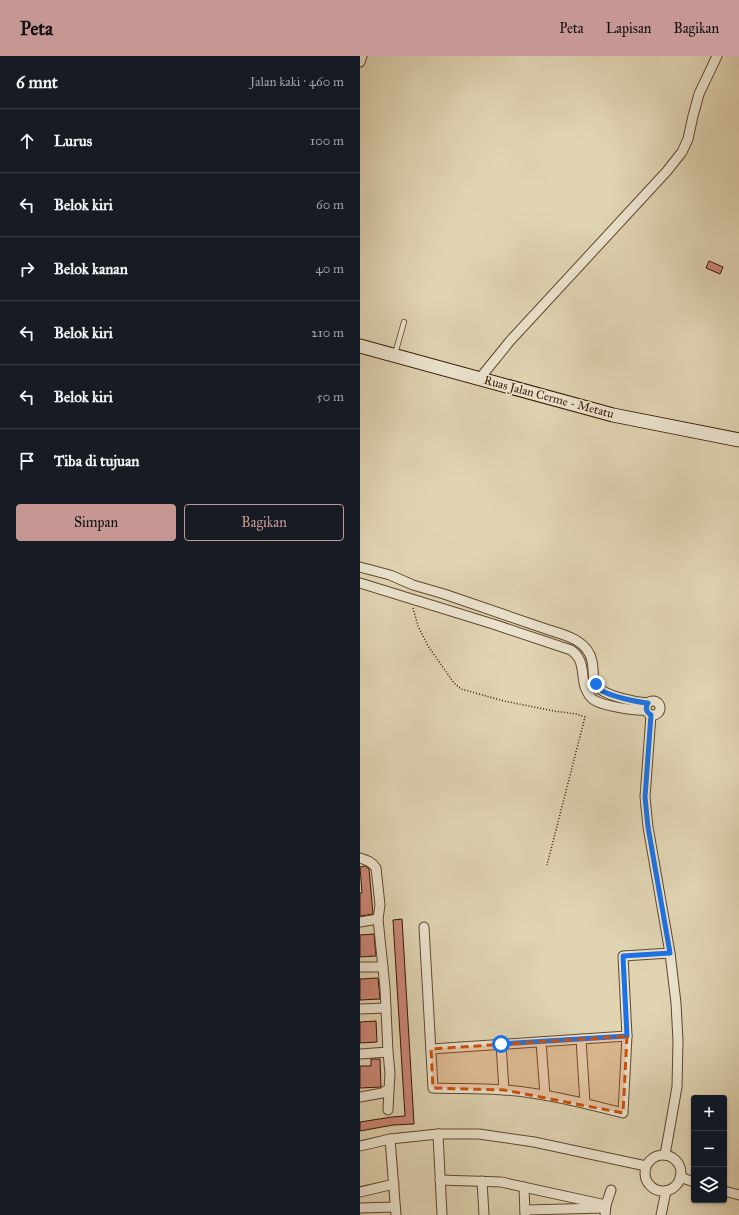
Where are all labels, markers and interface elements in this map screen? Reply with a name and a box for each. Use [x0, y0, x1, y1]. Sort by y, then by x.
text: Peta [20, 17, 53, 40]
text: Peta [559, 20, 584, 37]
text: Lapisan [606, 20, 651, 37]
text: Bagikan [673, 20, 719, 37]
text: 6 mnt [16, 72, 58, 93]
text: Jalan kaki · 460 m [250, 74, 344, 90]
icon: ahead [16, 130, 38, 152]
text: Lurus [54, 132, 92, 150]
text: 100 m [310, 133, 344, 149]
icon: left [16, 194, 38, 216]
text: Belok kiri [54, 196, 113, 214]
text: 60 m [316, 197, 344, 213]
icon: right [16, 258, 38, 280]
text: Belok kanan [54, 260, 128, 278]
text: 40 m [315, 261, 344, 277]
icon: left [16, 322, 38, 344]
text: Belok kiri [54, 324, 113, 342]
text: 210 m [311, 325, 344, 341]
street label: Ruas Jalan Cerme - Metatu [482, 373, 616, 422]
icon: left [16, 386, 38, 408]
text: Belok kiri [54, 388, 113, 406]
text: 50 m [317, 389, 344, 405]
icon: arrive [16, 450, 38, 472]
text: Tiba di tujuan [54, 452, 139, 470]
button: Simpan [16, 504, 176, 541]
button: Bagikan [184, 504, 344, 541]
route end [587, 675, 605, 693]
route start [492, 1035, 510, 1053]
map controls [691, 1095, 727, 1203]
button: + [691, 1095, 727, 1131]
button: − [691, 1131, 727, 1167]
button: layers [691, 1167, 727, 1203]

